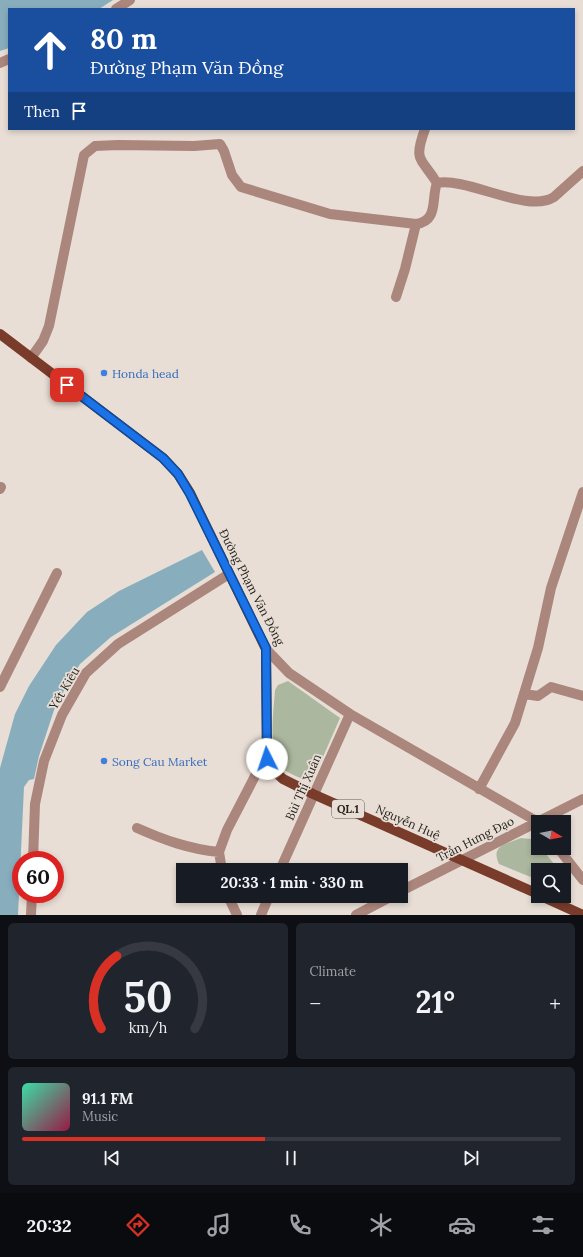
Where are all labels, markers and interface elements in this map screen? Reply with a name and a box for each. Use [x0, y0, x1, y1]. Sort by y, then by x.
text: 80 m [90, 21, 157, 57]
icon: ahead [24, 24, 76, 76]
text: Đường Phạm Văn Đồng [90, 56, 283, 79]
icon: arrive [68, 100, 90, 122]
text: Then [24, 102, 60, 121]
place label: Honda head [112, 366, 179, 381]
pin [50, 368, 84, 402]
marker: Honda head [99, 368, 109, 378]
icon: arrive [56, 374, 78, 396]
street label: Đường Phạm Văn Đồng [216, 526, 288, 648]
street label: Yết Kiêu [45, 664, 83, 713]
position arrow [246, 738, 288, 780]
street label: Bùi Thị Xuân [282, 752, 324, 822]
place label: Song Cau Market [112, 754, 208, 769]
marker: Song Cau Market [99, 756, 109, 766]
road number: QL.1 [332, 800, 364, 818]
street label: Nguyễn Huệ [373, 801, 443, 843]
street label: Trần Hưng Đạo [434, 813, 516, 865]
north arrow [531, 815, 571, 855]
map controls [531, 815, 571, 903]
speed limit sign: 60 [12, 851, 64, 903]
button: search [531, 863, 571, 903]
text: 20:33 · 1 min · 330 m [220, 873, 364, 892]
text: Climate [310, 963, 356, 980]
text: 50 [123, 970, 172, 1023]
text: 21° [415, 983, 455, 1021]
text: − [310, 989, 321, 1017]
text: + [549, 989, 561, 1017]
text: km/h [128, 1019, 167, 1038]
text: 91.1 FM [82, 1089, 133, 1108]
text: Music [82, 1108, 118, 1125]
icon: previous [101, 1147, 123, 1169]
icon: pause [280, 1147, 302, 1169]
icon: next [460, 1147, 482, 1169]
icon: directions [124, 1211, 152, 1239]
icon: music [205, 1211, 233, 1239]
icon: phone [286, 1211, 314, 1239]
icon: climate [367, 1211, 395, 1239]
icon: car [448, 1211, 476, 1239]
icon: filters [529, 1211, 557, 1239]
text: 20:32 [26, 1214, 72, 1237]

